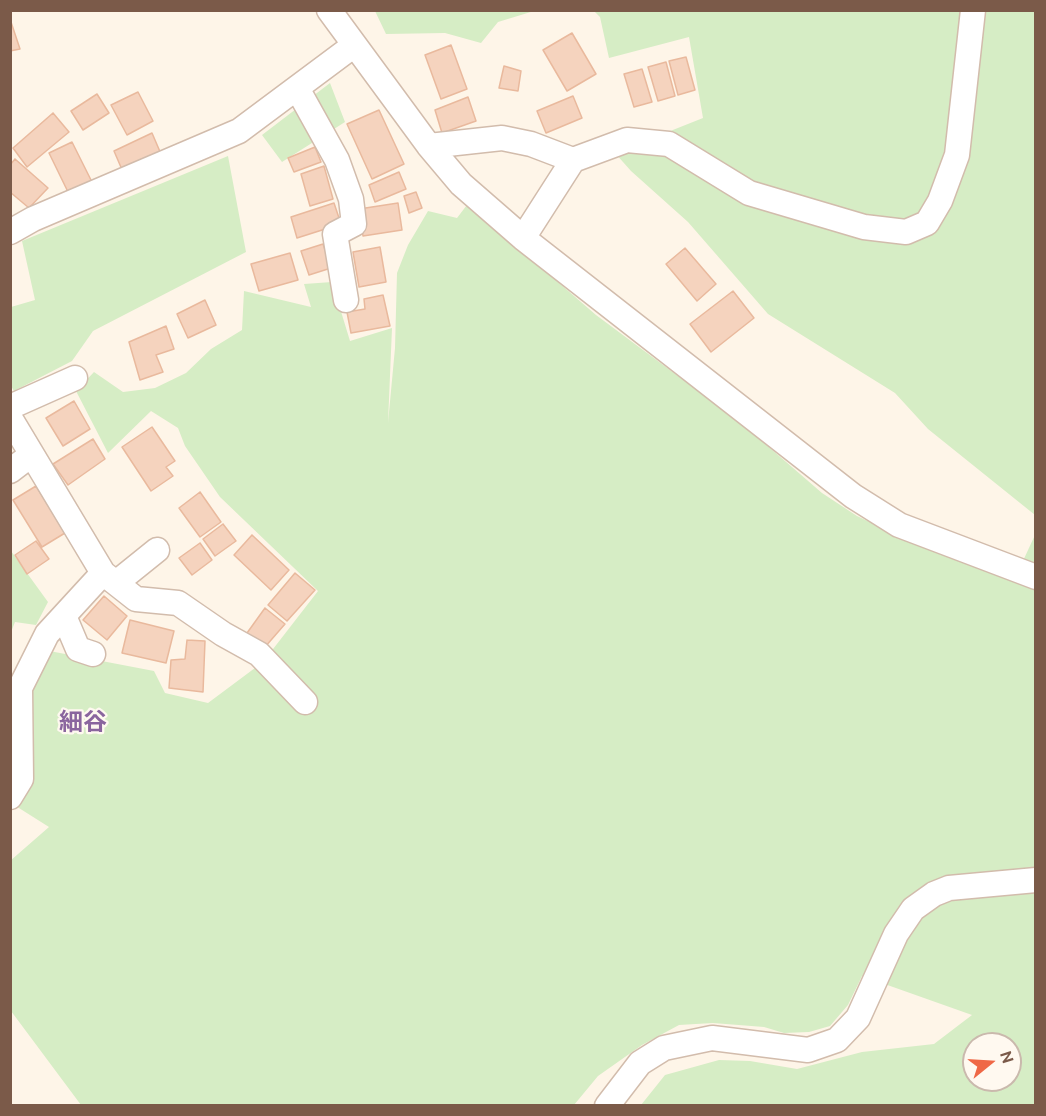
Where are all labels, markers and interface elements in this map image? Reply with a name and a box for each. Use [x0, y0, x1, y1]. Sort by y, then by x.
district label: 細谷 [59, 708, 107, 736]
north arrow [962, 1032, 1022, 1092]
text: N [997, 1049, 1018, 1066]

